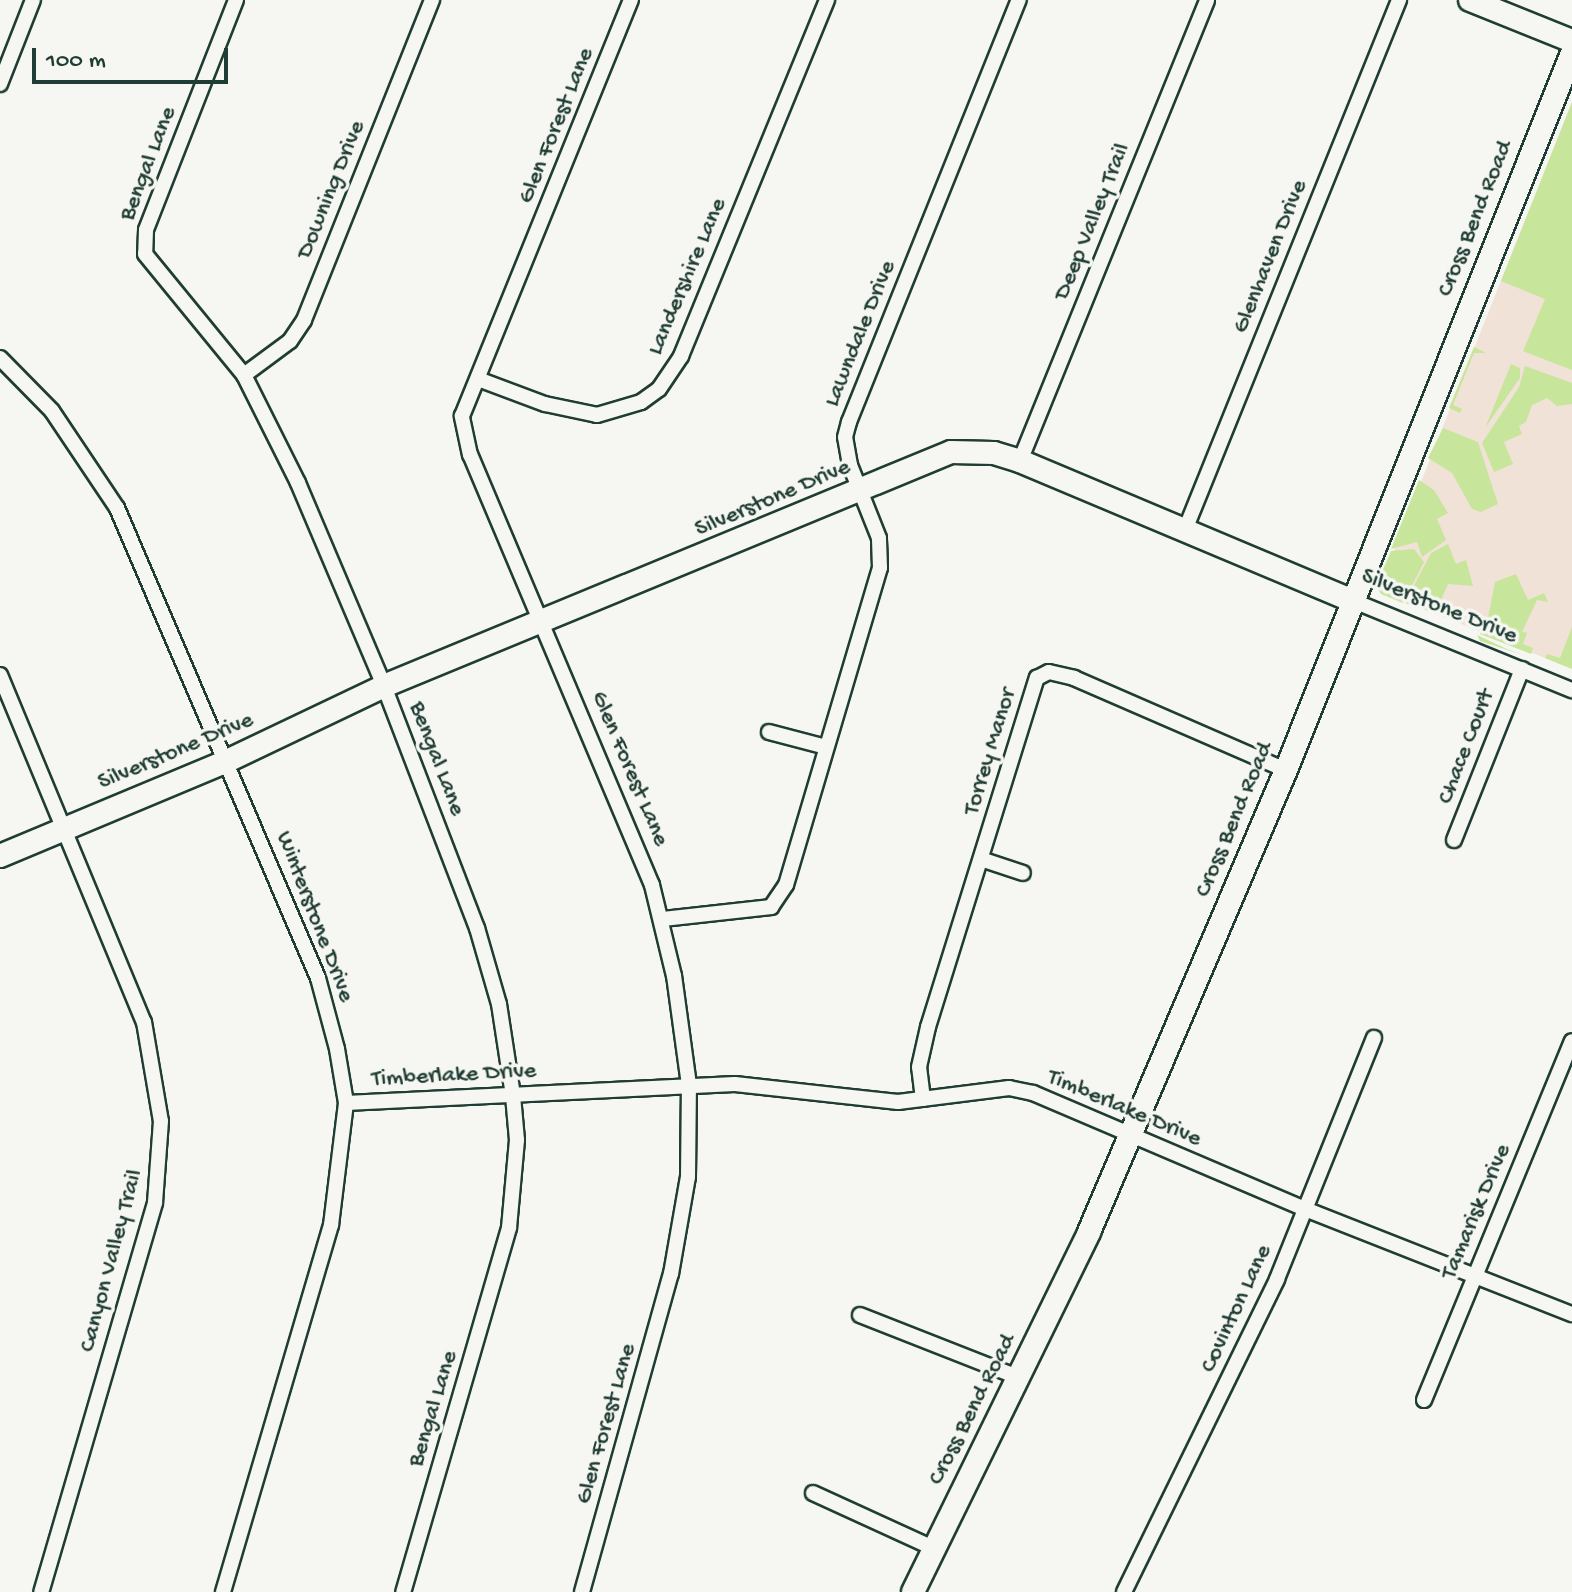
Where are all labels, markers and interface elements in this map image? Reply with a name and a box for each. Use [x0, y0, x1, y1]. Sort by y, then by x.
scale bar [36, 32, 232, 82]
street label: Glen Forest Lane [513, 44, 601, 208]
text: 100 m [46, 47, 106, 76]
street label: Bengal Lane [114, 103, 184, 225]
street label: Downing Drive [291, 117, 373, 263]
street label: Cross Bend Road [1432, 137, 1520, 301]
street label: Deep Valley Trail [1048, 139, 1138, 305]
street label: Glenhaven Drive [1227, 176, 1315, 338]
street label: Landershire Lane [642, 194, 734, 360]
street label: Lawndale Drive [819, 257, 903, 411]
street label: Silverstone Drive [691, 453, 855, 545]
street label: Silverstone Drive [1357, 563, 1521, 651]
street label: Torrey Manor [958, 685, 1024, 819]
street label: Chace Court [1432, 686, 1502, 808]
street label: Glen Forest Lane [583, 687, 675, 851]
street label: Bengal Lane [401, 698, 471, 820]
street label: Silverstone Drive [94, 706, 258, 798]
street label: Cross Bend Road [1189, 738, 1281, 902]
street label: Winterstone Drive [268, 828, 360, 1006]
street label: Timberlake Drive [371, 1057, 537, 1095]
street label: Timberlake Drive [1043, 1064, 1205, 1154]
street label: Tamarisk Drive [1436, 1140, 1518, 1284]
street label: Canyon Valley Trail [74, 1167, 150, 1355]
street label: Covinton Lane [1195, 1240, 1279, 1378]
street label: Cross Bend Road [923, 1330, 1023, 1490]
street label: Glen Forest Lane [570, 1340, 644, 1508]
street label: Bengal Lane [403, 1347, 465, 1471]

